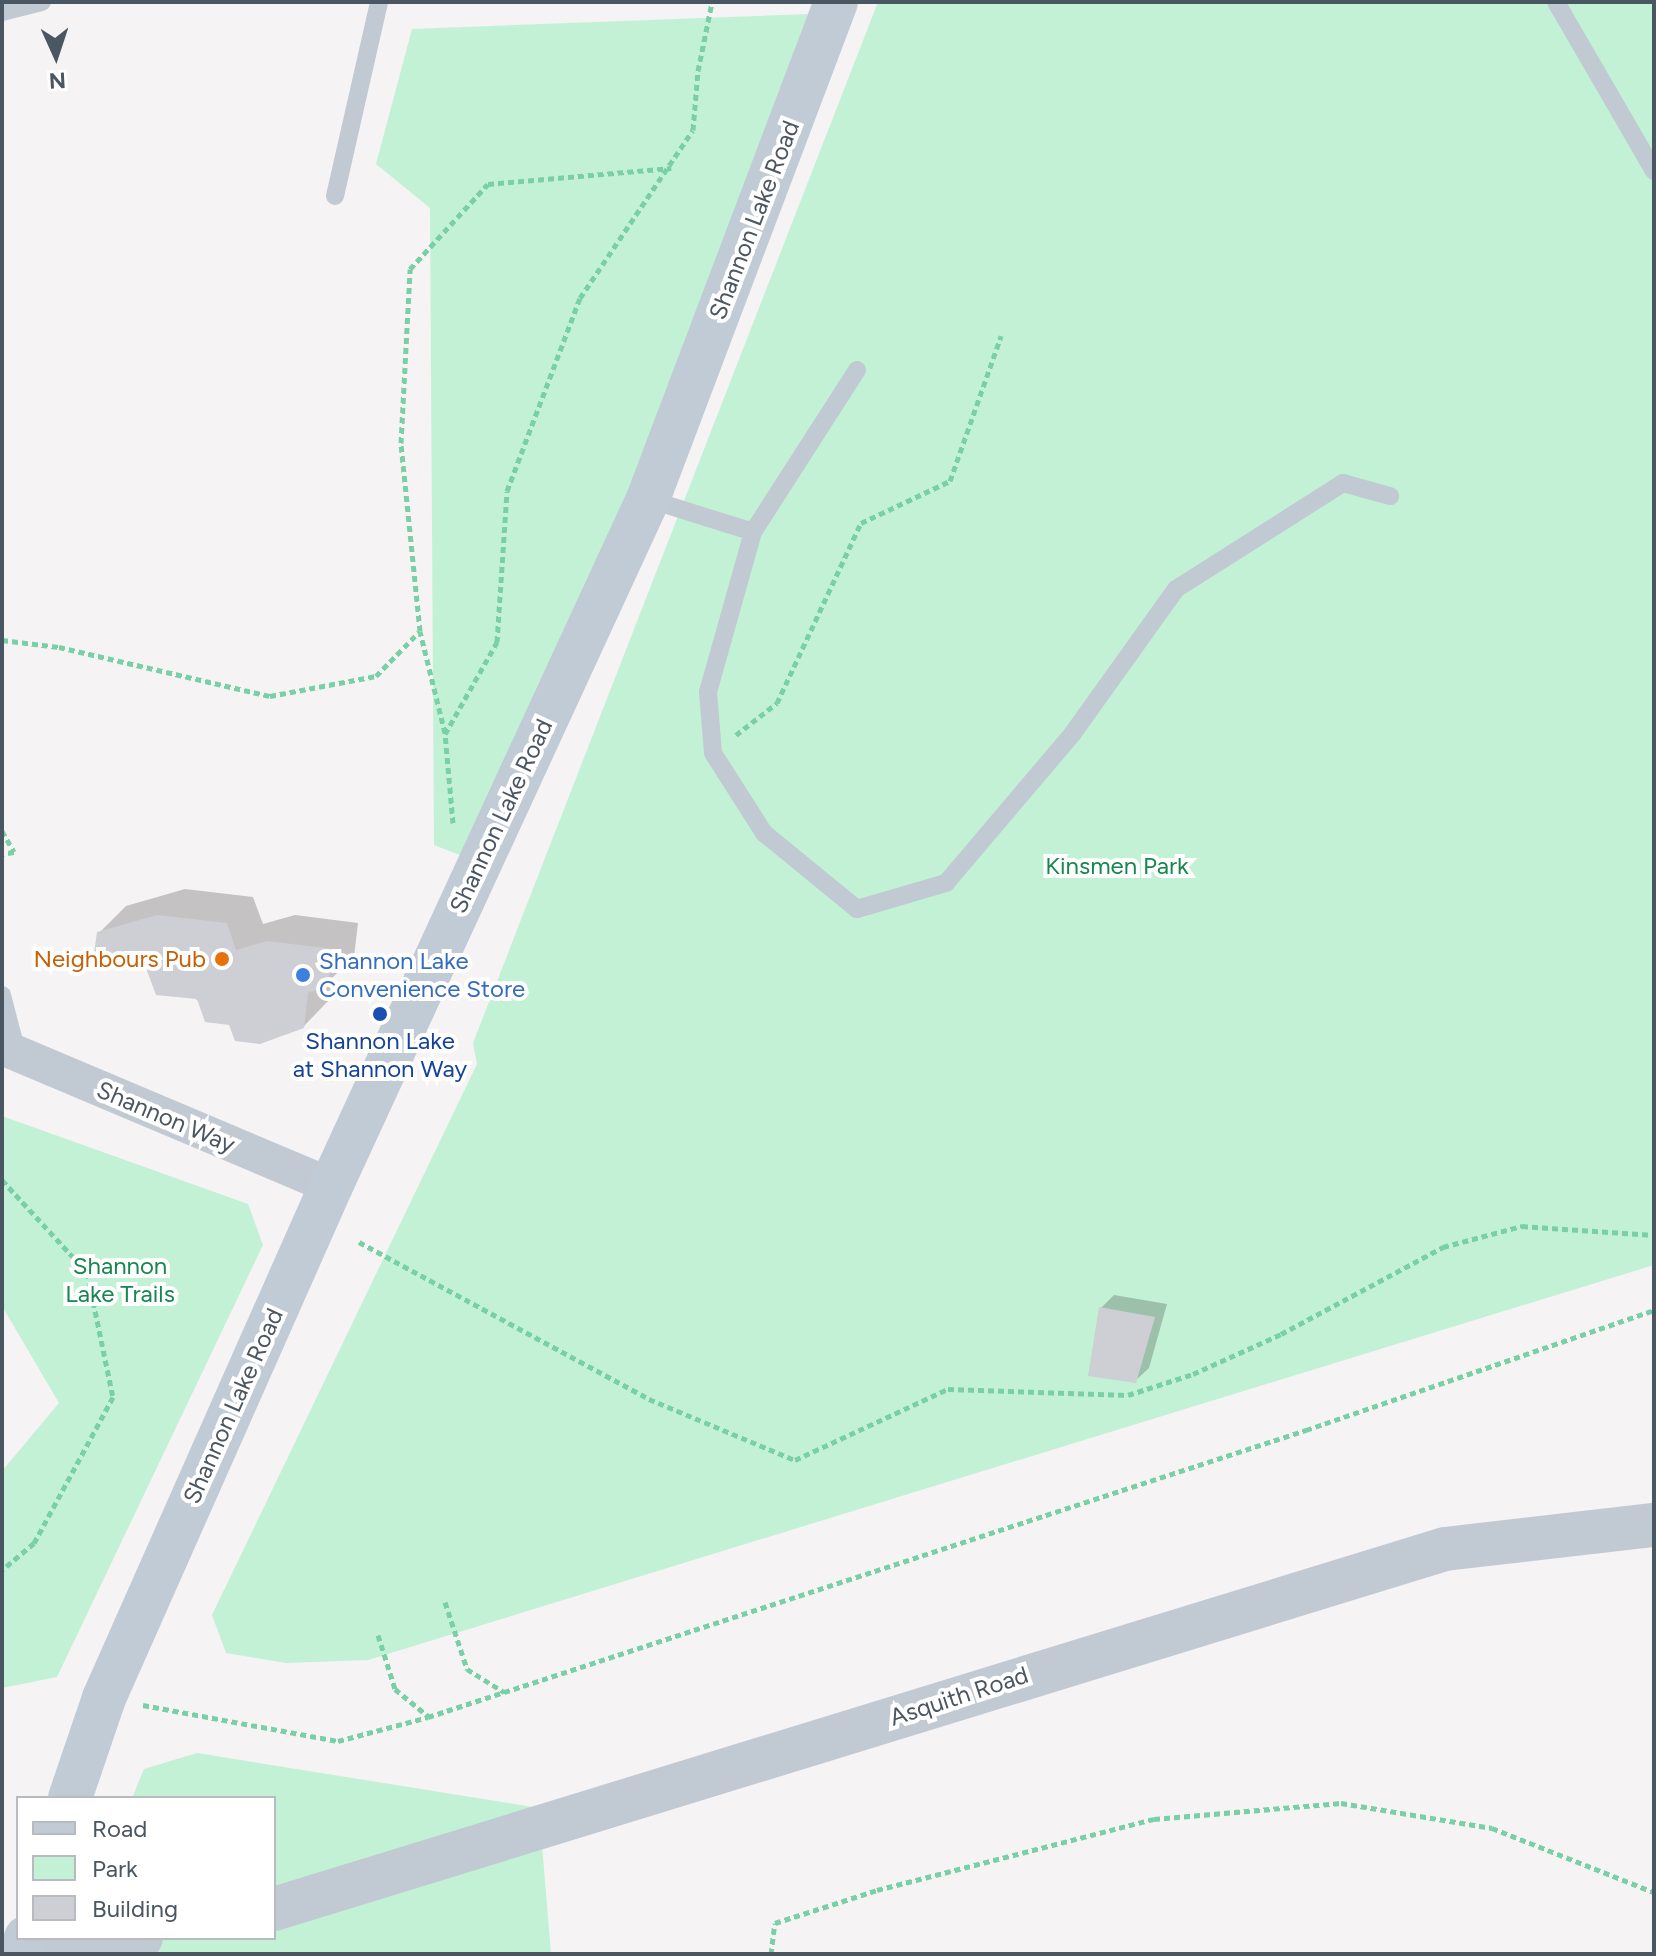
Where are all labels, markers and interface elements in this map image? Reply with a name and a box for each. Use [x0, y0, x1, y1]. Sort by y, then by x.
north arrow [16, 16, 96, 96]
text: N [48, 67, 66, 94]
street label: Shannon Lake Road [703, 116, 805, 324]
street label: Shannon Lake Road [443, 714, 559, 918]
park label: Kinsmen Park [1045, 852, 1189, 880]
place label: Neighbours Pub [33, 945, 206, 973]
place label: Shannon Lake Convenience Store [319, 947, 525, 1003]
marker: Neighbours Pub [213, 950, 231, 968]
marker: Shannon Lake Convenience Store [294, 966, 312, 984]
marker: Shannon Lake at Shannon Way [371, 1005, 389, 1023]
place label: Shannon Lake at Shannon Way [293, 1027, 467, 1083]
street label: Shannon Way [93, 1075, 239, 1159]
park label: Shannon Lake Trails [65, 1252, 175, 1308]
street label: Shannon Lake Road [177, 1304, 289, 1508]
street label: Asquith Road [886, 1660, 1032, 1732]
legend [16, 1796, 276, 1940]
text: Road [92, 1814, 147, 1843]
text: Park [92, 1854, 138, 1883]
text: Building [92, 1894, 178, 1923]

